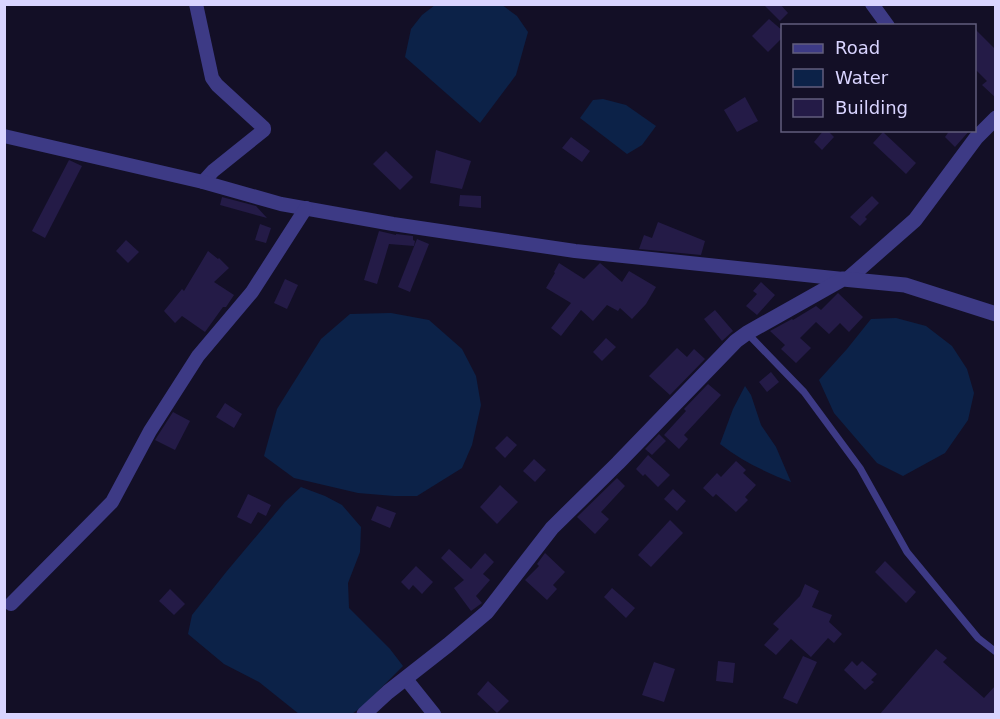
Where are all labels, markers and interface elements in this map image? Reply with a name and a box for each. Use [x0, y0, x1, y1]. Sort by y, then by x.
legend [781, 24, 976, 132]
text: Road [835, 37, 880, 58]
text: Water [835, 67, 889, 88]
text: Building [835, 97, 908, 118]

